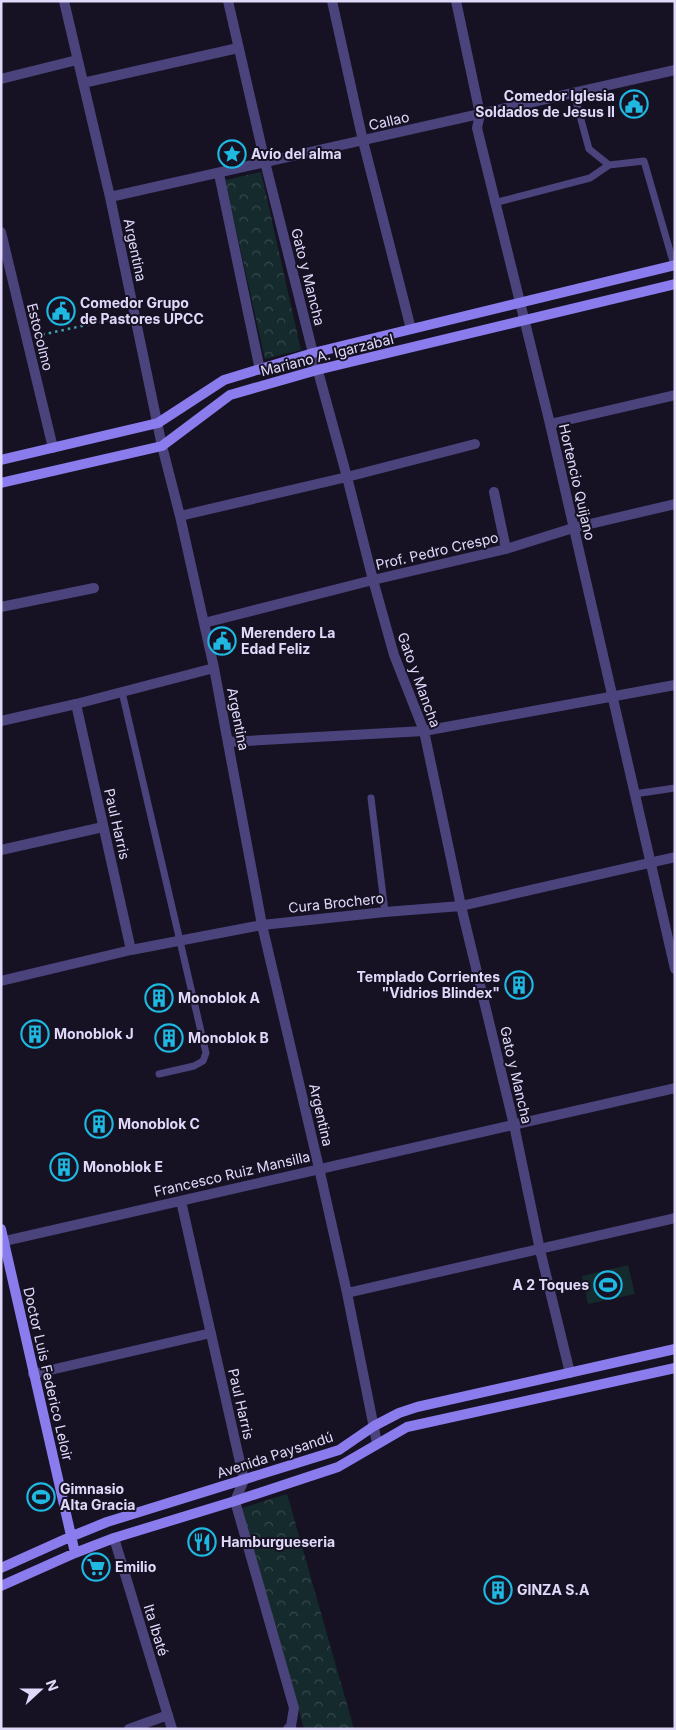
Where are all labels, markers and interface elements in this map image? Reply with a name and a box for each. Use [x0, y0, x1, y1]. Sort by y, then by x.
place label: Comedor Iglesia Soldados de Jesus II [475, 87, 615, 120]
public building icon: Comedor Iglesia Soldados de Jesus II [619, 89, 649, 119]
street label: Callao [367, 108, 411, 133]
place icon: Avío del alma [217, 139, 247, 169]
place label: Avío del alma [251, 145, 342, 162]
street label: Argentina [121, 217, 150, 283]
street label: Gato y Mancha [288, 226, 329, 327]
place label: Comedor Grupo de Pastores UPCC [80, 294, 204, 327]
public building icon: Comedor Grupo de Pastores UPCC [46, 296, 76, 326]
street label: Estocolmo [24, 301, 57, 372]
street label: Mariano A. Igarzabal [259, 330, 395, 379]
street label: Hortencio Quijano [556, 422, 599, 542]
street label: Prof. Pedro Crespo [374, 528, 500, 573]
place label: Merendero La Edad Feliz [241, 624, 335, 657]
public building icon: Merendero La Edad Feliz [207, 626, 237, 656]
street label: Gato y Mancha [394, 630, 445, 730]
street label: Argentina [224, 686, 253, 752]
street label: Paul Harris [101, 787, 134, 861]
street label: Cura Brochero [287, 889, 385, 916]
place label: Templado Corrientes "Vidrios Blindex" [357, 968, 500, 1001]
building icon: Templado Corrientes "Vidrios Blindex" [504, 970, 534, 1000]
building icon: Monoblok A [144, 983, 174, 1013]
place label: Monoblok A [178, 989, 261, 1006]
building icon: Monoblok J [20, 1019, 50, 1049]
building icon: Monoblok B [154, 1023, 184, 1053]
street label: Gato y Mancha [497, 1024, 536, 1125]
place label: Monoblok J [54, 1025, 134, 1042]
place label: Monoblok B [188, 1029, 269, 1046]
street label: Argentina [306, 1082, 337, 1148]
building icon: Monoblok C [84, 1109, 114, 1139]
place label: Monoblok C [118, 1115, 200, 1132]
street label: Francesco Ruiz Mansilla [152, 1147, 312, 1200]
building icon: Monoblok E [49, 1152, 79, 1182]
place label: Monoblok E [83, 1158, 163, 1175]
sports icon: A 2 Toques [593, 1270, 623, 1300]
place label: A 2 Toques [513, 1276, 589, 1293]
street label: Doctor Luis Federico Leloir [20, 1285, 77, 1462]
street label: Paul Harris [225, 1367, 258, 1441]
street label: Avenida Paysandú [215, 1428, 335, 1481]
place label: Gimnasio Alta Gracia [60, 1480, 135, 1513]
sports icon: Gimnasio Alta Gracia [26, 1482, 56, 1512]
restaurant icon: Hamburgueseria [187, 1527, 217, 1557]
place label: Hamburgueseria [221, 1533, 335, 1550]
supermarket icon: Emilio [81, 1552, 111, 1582]
place label: Emilio [115, 1558, 157, 1575]
building icon: GINZA S.A [483, 1575, 513, 1605]
place label: GINZA S.A [517, 1581, 590, 1598]
street label: Ita Ibaté [141, 1602, 172, 1658]
north arrow [15, 1665, 65, 1715]
text: N [43, 1677, 62, 1693]

